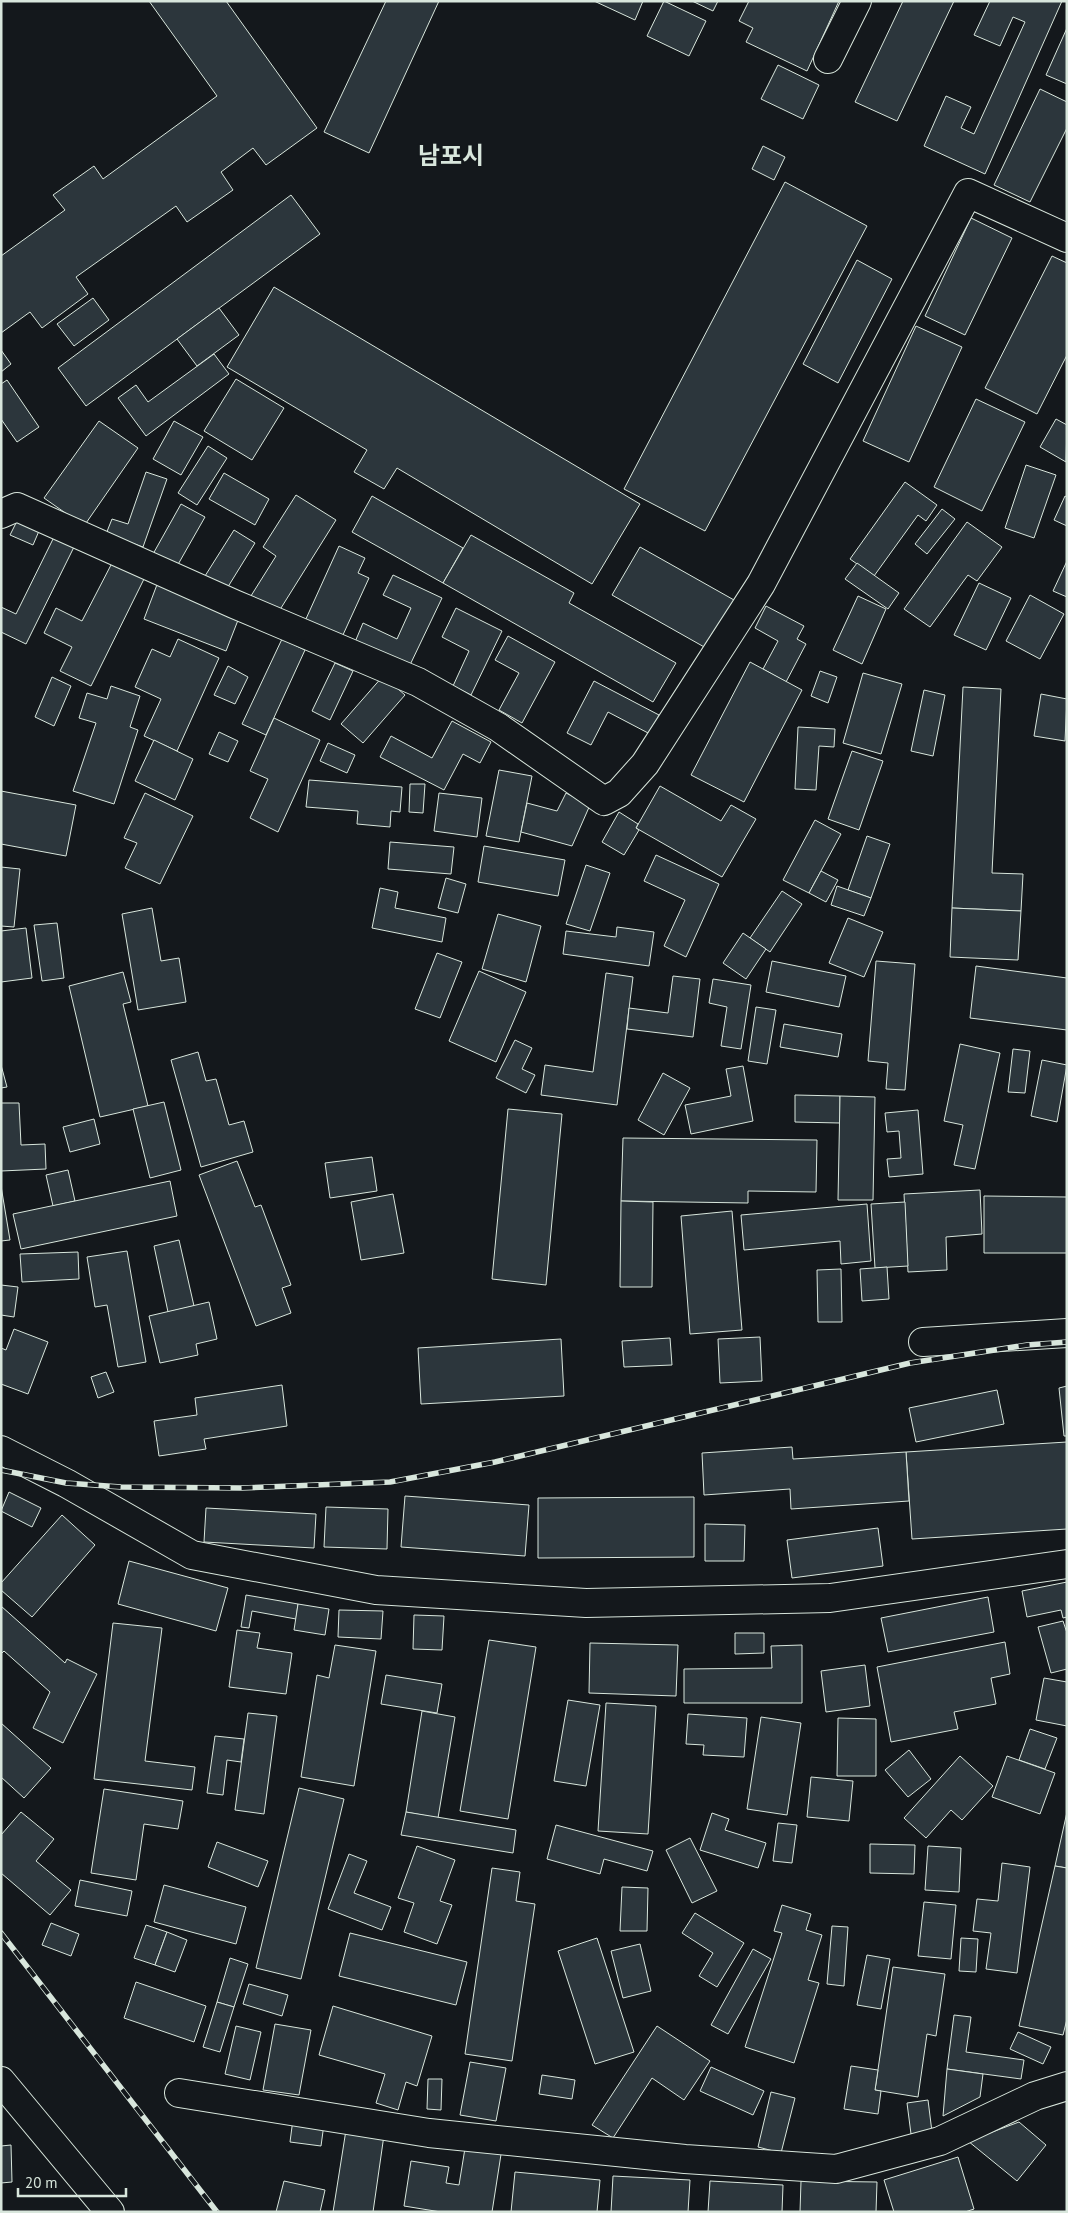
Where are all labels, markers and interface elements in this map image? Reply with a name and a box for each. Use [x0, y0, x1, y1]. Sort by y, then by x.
district label: 남포시 [418, 140, 484, 171]
scale bar [18, 2166, 125, 2198]
text: 20 m [25, 2173, 58, 2192]

